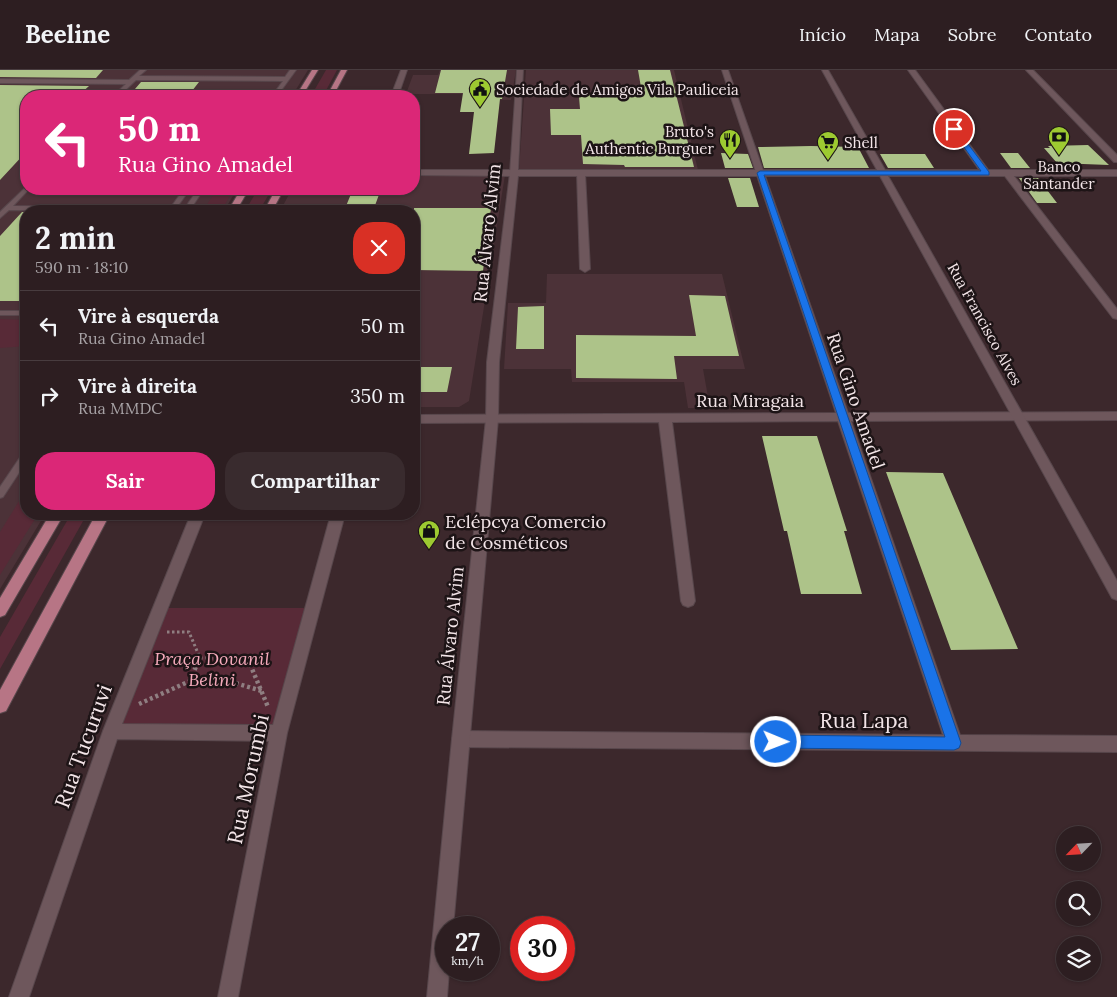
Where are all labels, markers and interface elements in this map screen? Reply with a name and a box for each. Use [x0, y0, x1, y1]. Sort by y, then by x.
text: Beeline [25, 19, 110, 50]
text: Início [799, 23, 846, 46]
text: Mapa [874, 23, 920, 46]
text: Sobre [948, 23, 997, 46]
text: Contato [1025, 23, 1092, 46]
public building icon: Sociedade de Amigos Vila Pauliceia [468, 77, 492, 108]
place label: Sociedade de Amigos Vila Pauliceia [496, 80, 739, 99]
text: 50 m [118, 106, 201, 151]
pin [933, 108, 975, 150]
icon: left [35, 110, 100, 175]
icon: arrive [940, 115, 968, 143]
place label: Bruto's Authentic Burguer [584, 122, 715, 158]
bank icon: Banco Santander [1047, 125, 1071, 156]
restaurant icon: Bruto's Authentic Burguer [718, 128, 742, 159]
supermarket icon: Shell [816, 130, 840, 161]
place label: Shell [844, 133, 878, 152]
text: Rua Gino Amadel [118, 150, 293, 178]
place label: Banco Santander [1023, 157, 1095, 193]
street label: Rua Álvaro Alvim [468, 162, 506, 304]
text: 2 min [35, 219, 115, 257]
button: close [353, 222, 405, 274]
text: 590 m · 18:10 [35, 257, 128, 277]
street label: Rua Francisco Alves [943, 259, 1027, 389]
text: Vire à esquerda [78, 304, 219, 328]
icon: left [35, 312, 63, 340]
text: 50 m [361, 314, 405, 338]
text: Rua Gino Amadel [78, 328, 205, 348]
street label: Rua Gino Amadel [822, 330, 890, 472]
text: Vire à direita [78, 374, 197, 398]
icon: right [35, 382, 63, 410]
text: 350 m [350, 384, 405, 408]
street label: Rua Miragaia [696, 389, 804, 412]
text: Rua MMDC [78, 398, 163, 418]
button: Sair [35, 452, 215, 510]
button: Compartilhar [225, 452, 405, 510]
place label: Eclépcya Comercio de Cosméticos [445, 510, 606, 554]
shop icon: Eclépcya Comercio de Cosméticos [417, 519, 441, 550]
street label: Rua Álvaro Alvim [431, 565, 469, 707]
park label: Praça Dovanil Belini [154, 647, 270, 691]
street label: Rua Tucuruvi [48, 680, 118, 811]
street label: Rua Lapa [820, 707, 909, 734]
street label: Rua Morumbi [221, 712, 275, 846]
position arrow [749, 715, 801, 767]
north arrow [1056, 826, 1101, 871]
map controls [1056, 826, 1101, 981]
button: search [1056, 881, 1101, 926]
speed limit sign: 30 [510, 916, 575, 981]
text: 27 [455, 926, 480, 958]
button: layers [1056, 936, 1101, 981]
text: km/h [451, 953, 484, 968]

